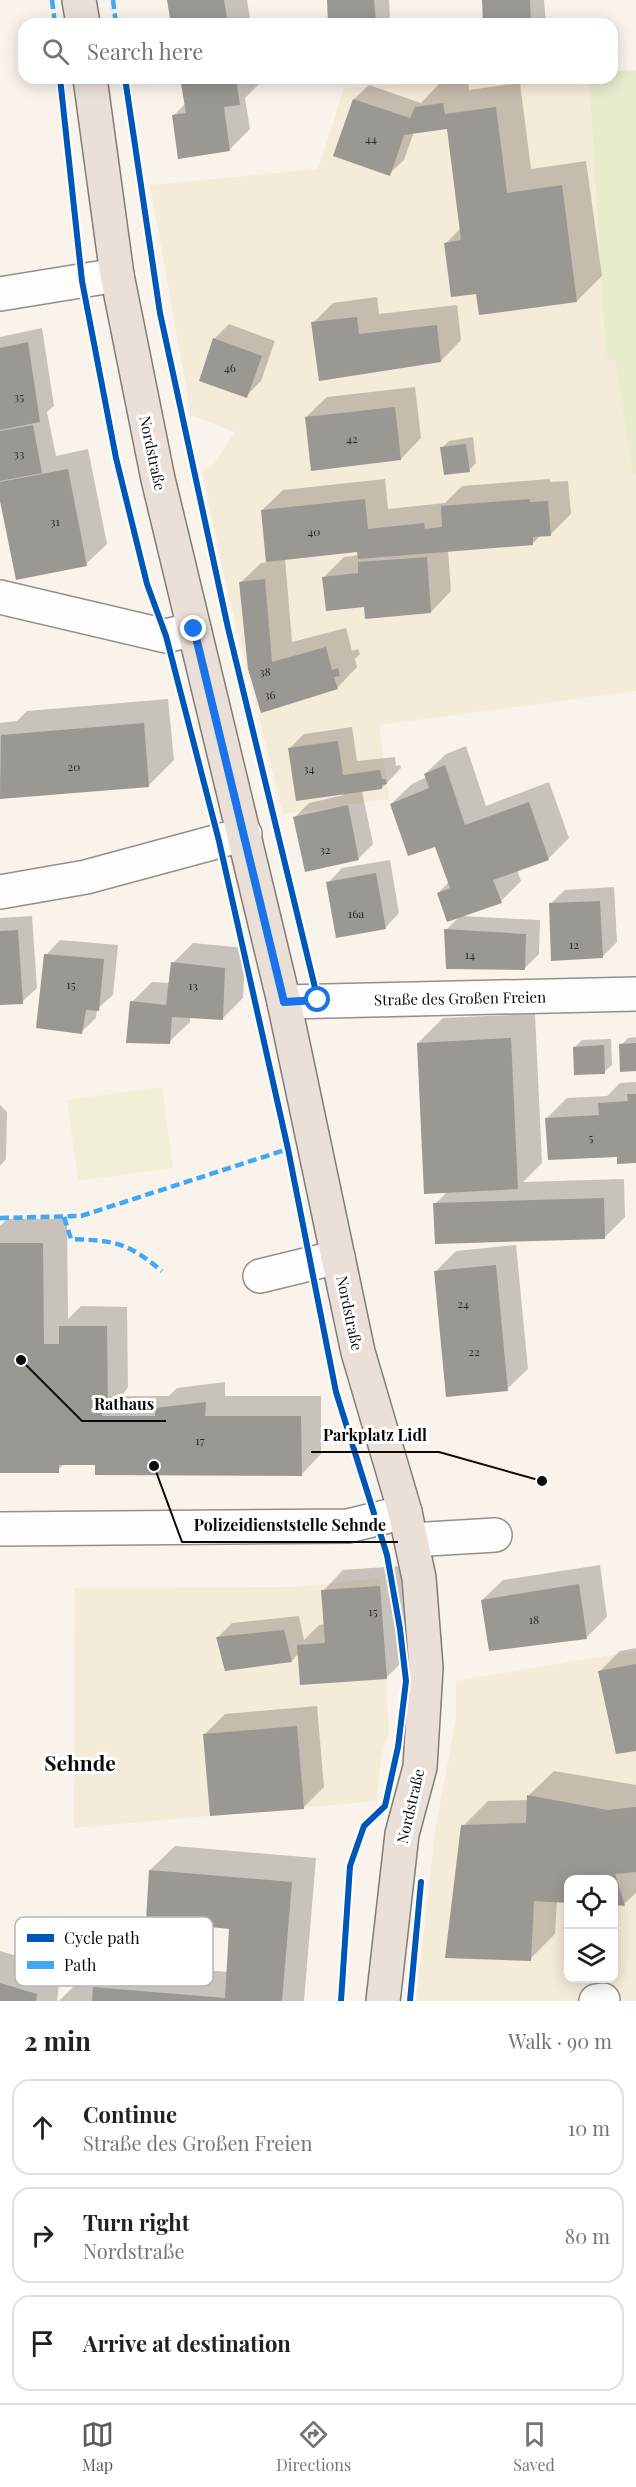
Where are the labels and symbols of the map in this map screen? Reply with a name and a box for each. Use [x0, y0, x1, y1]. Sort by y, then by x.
house number: 44 [365, 130, 377, 146]
house number: 46 [224, 359, 236, 375]
house number: 35 [14, 388, 24, 404]
street label: Nordstraße [135, 414, 171, 492]
house number: 42 [346, 430, 358, 446]
house number: 33 [14, 445, 24, 461]
house number: 31 [50, 513, 60, 529]
house number: 40 [307, 523, 321, 539]
route end [180, 615, 206, 641]
house number: 38 [259, 663, 271, 679]
house number: 36 [264, 686, 276, 702]
house number: 20 [68, 758, 80, 774]
house number: 34 [303, 760, 315, 776]
house number: 32 [319, 841, 331, 857]
house number: 16a [348, 905, 364, 921]
house number: 12 [569, 936, 579, 952]
house number: 14 [465, 946, 475, 962]
house number: 15 [66, 976, 76, 992]
house number: 13 [188, 977, 198, 993]
route start [304, 986, 330, 1012]
street label: Straße des Großen Freien [374, 986, 546, 1009]
house number: 5 [589, 1129, 594, 1145]
street label: Nordstraße [332, 1274, 368, 1352]
house number: 24 [457, 1295, 469, 1311]
house number: 22 [468, 1343, 480, 1359]
callout: Rathaus [82, 1387, 166, 1421]
text: Rathaus [94, 1393, 154, 1414]
callout: Parkplatz Lidl [311, 1418, 439, 1452]
text: Parkplatz Lidl [323, 1424, 427, 1445]
house number: 17 [195, 1432, 205, 1448]
callout: Polizeidienststelle Sehnde [182, 1508, 398, 1542]
text: Polizeidienststelle Sehnde [194, 1514, 386, 1535]
house number: 15 [368, 1603, 378, 1619]
house number: 18 [529, 1611, 539, 1627]
district label: Sehnde [44, 1748, 116, 1776]
street label: Nordstraße [392, 1767, 428, 1845]
legend [15, 1917, 213, 1986]
text: Cycle path [64, 1927, 140, 1948]
text: Path [64, 1954, 97, 1975]

